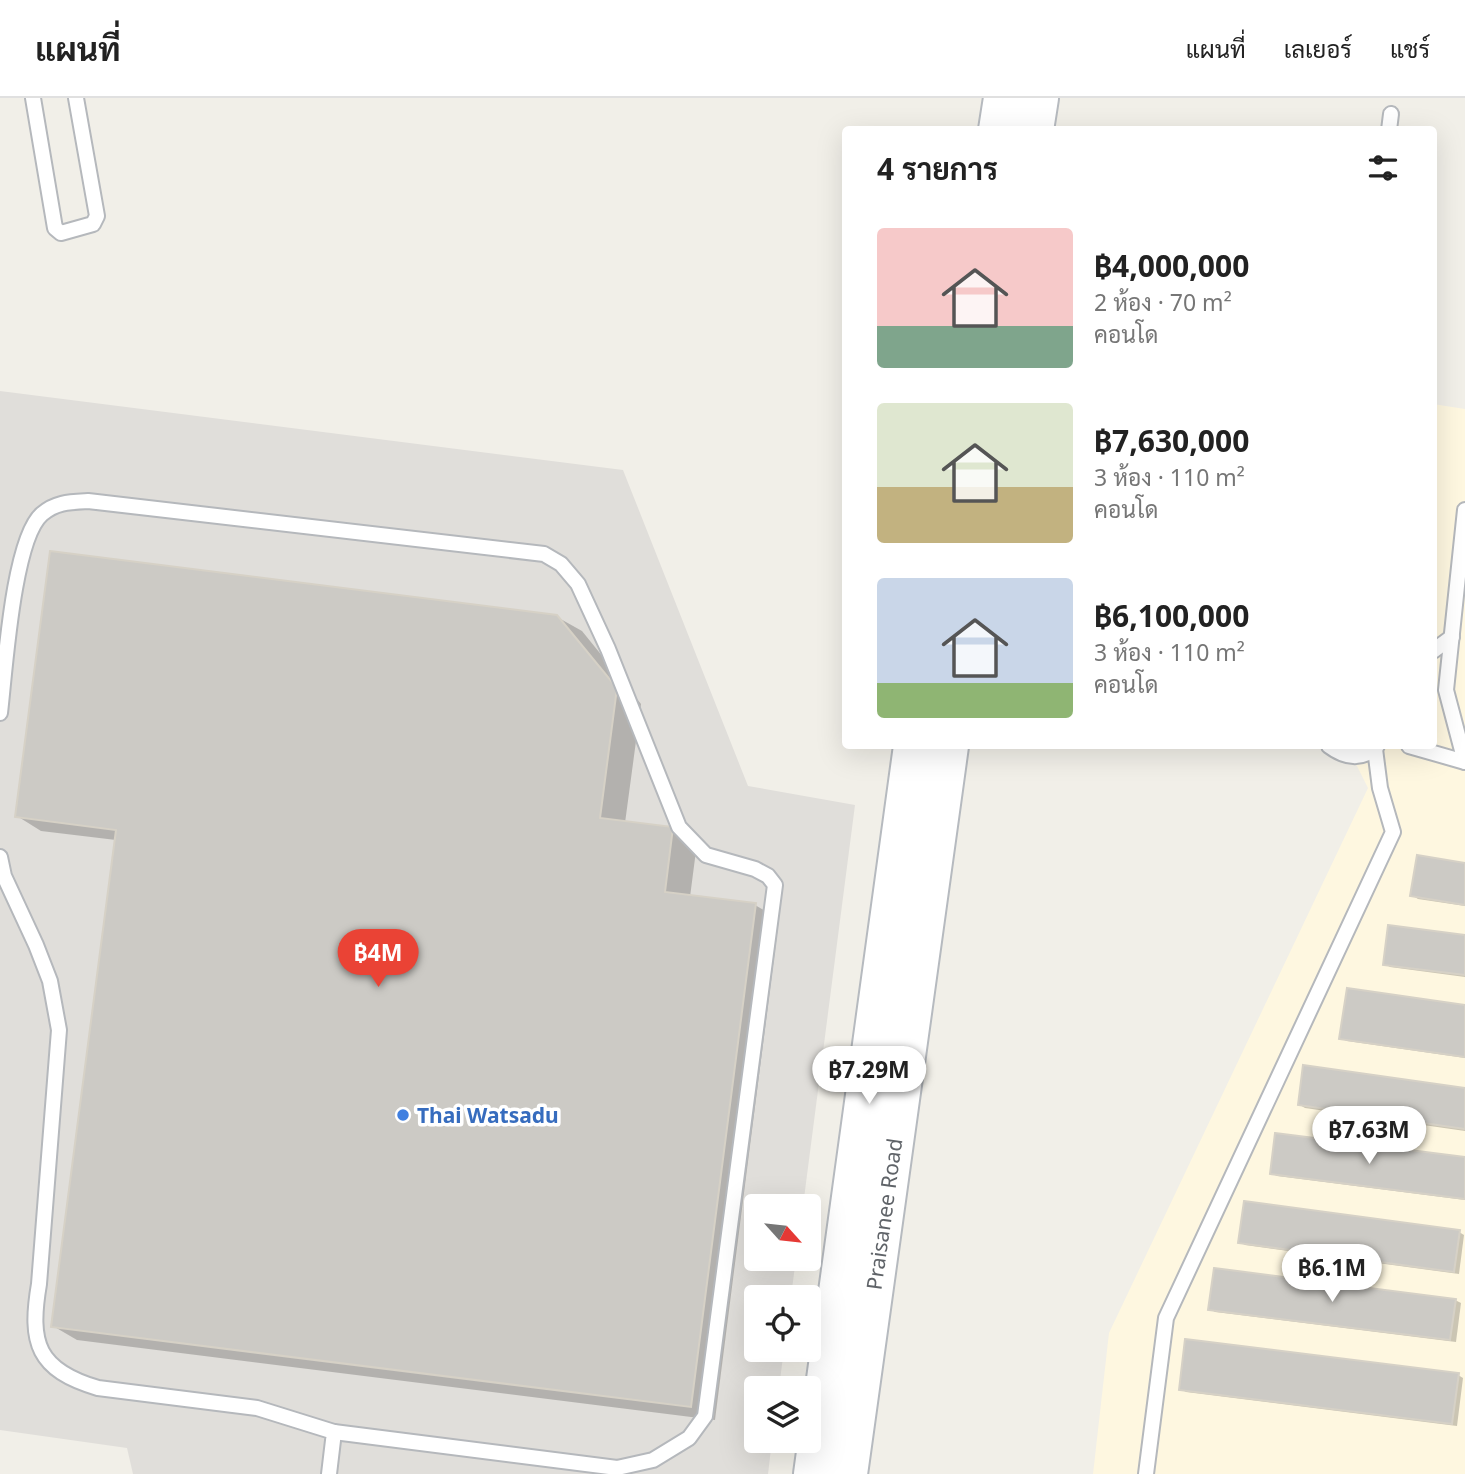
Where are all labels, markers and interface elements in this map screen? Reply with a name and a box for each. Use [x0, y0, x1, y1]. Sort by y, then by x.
text: แผนที่ [35, 26, 121, 71]
text: แผนที่ [1186, 32, 1246, 65]
text: เลเยอร์ [1284, 32, 1352, 65]
text: แชร์ [1390, 32, 1430, 65]
text: 4 รายการ [877, 148, 998, 189]
icon: filters [1364, 149, 1402, 187]
text: ฿4,000,000 [1094, 245, 1249, 286]
icon: home [933, 256, 1017, 340]
text: 2 ห้อง · 70 m² [1094, 286, 1232, 318]
text: คอนโด [1094, 318, 1158, 350]
text: ฿7,630,000 [1094, 420, 1249, 461]
icon: home [933, 431, 1017, 515]
text: 3 ห้อง · 110 m² [1094, 461, 1245, 493]
text: คอนโด [1094, 493, 1158, 525]
text: ฿6,100,000 [1094, 595, 1249, 636]
icon: home [933, 606, 1017, 690]
text: 3 ห้อง · 110 m² [1094, 636, 1245, 668]
text: คอนโด [1094, 668, 1158, 700]
pin: ฿4M [344, 930, 412, 989]
text: ฿4M [354, 936, 402, 968]
pin: ฿7.29M [812, 1046, 926, 1106]
text: ฿7.29M [828, 1053, 910, 1085]
place label: Thai Watsadu [417, 1101, 559, 1129]
marker: Thai Watsadu [395, 1107, 411, 1123]
pin: ฿7.63M [1312, 1107, 1426, 1166]
text: ฿7.63M [1328, 1113, 1410, 1145]
street label: Praisanee Road [860, 1136, 908, 1292]
north arrow [744, 1194, 821, 1270]
map controls [744, 1194, 821, 1453]
pin: ฿6.1M [1283, 1244, 1381, 1304]
text: ฿6.1M [1298, 1251, 1366, 1283]
button: locate [744, 1285, 821, 1362]
button: layers [744, 1376, 821, 1453]

